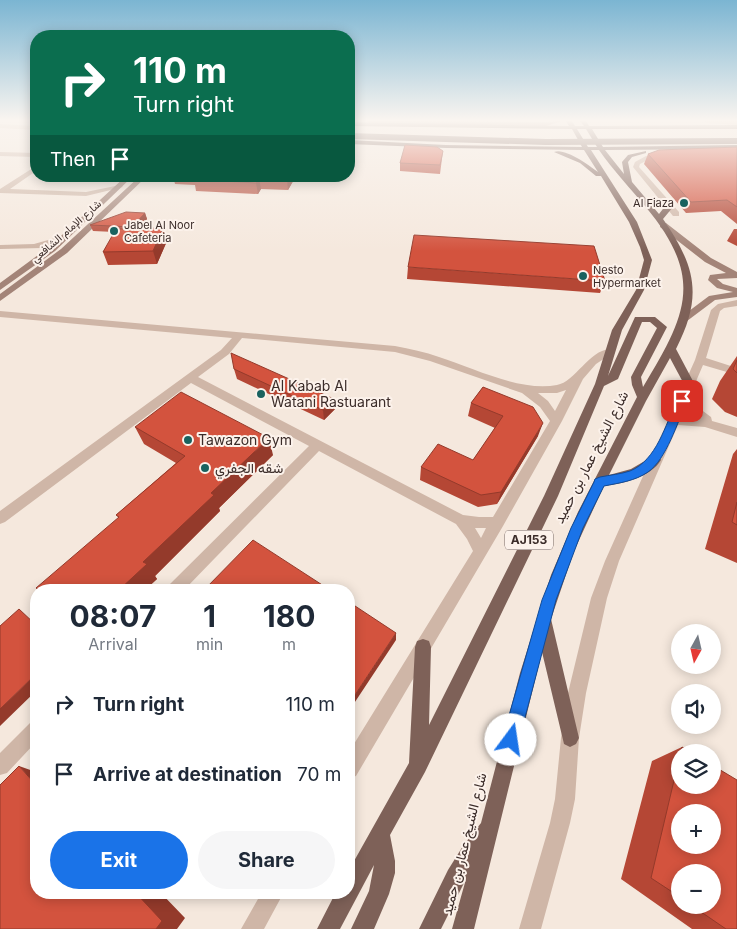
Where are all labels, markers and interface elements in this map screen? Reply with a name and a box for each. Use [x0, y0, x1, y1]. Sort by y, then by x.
text: 110 m [133, 49, 227, 91]
icon: right [50, 50, 115, 115]
text: Turn right [133, 91, 234, 117]
icon: arrive [106, 145, 134, 173]
text: Then [50, 148, 96, 171]
street label: شارع الإمام الشافعي [28, 196, 106, 268]
place label: Al Fiaza [633, 196, 674, 210]
marker: Al Fiaza [678, 197, 690, 209]
place label: Jabel Al Noor Cafeteria [124, 218, 194, 245]
marker: Jabel Al Noor Cafeteria [108, 225, 120, 237]
place label: Nesto Hypermarket [593, 263, 661, 290]
marker: Nesto Hypermarket [577, 270, 589, 282]
place label: Al Kabab Al Watani Rastuarant [271, 377, 391, 410]
pin [661, 380, 703, 422]
icon: arrive [668, 387, 696, 415]
marker: Al Kabab Al Watani Rastuarant [255, 388, 267, 400]
street label: شارع الشيخ عمار بن حميد [550, 388, 634, 527]
place label: Tawazon Gym [198, 431, 292, 448]
marker: Tawazon Gym [182, 434, 194, 446]
place label: شقه الجفري [215, 459, 283, 480]
marker: شقه الجفري [199, 462, 211, 474]
road number: AJ153 [505, 530, 553, 550]
text: 08:07 [70, 598, 156, 634]
text: 1 [203, 598, 216, 634]
text: 180 [263, 598, 315, 634]
north arrow [671, 624, 721, 674]
map controls [671, 624, 721, 914]
text: Arrival [88, 634, 138, 654]
text: min [196, 634, 223, 654]
text: m [282, 634, 296, 654]
button: sound [671, 684, 721, 734]
icon: right [50, 690, 78, 718]
text: Turn right [93, 693, 184, 716]
text: 110 m [286, 693, 335, 716]
position arrow [484, 713, 536, 765]
button: layers [671, 744, 721, 794]
icon: arrive [50, 760, 78, 788]
text: Arrive at destination [93, 763, 282, 786]
text: 70 m [297, 763, 341, 786]
street label: شارع الشيخ عمار بن حميد [438, 771, 492, 918]
button: + [671, 804, 721, 854]
button: Exit [50, 831, 188, 889]
button: Share [198, 831, 335, 889]
button: − [671, 864, 721, 914]

